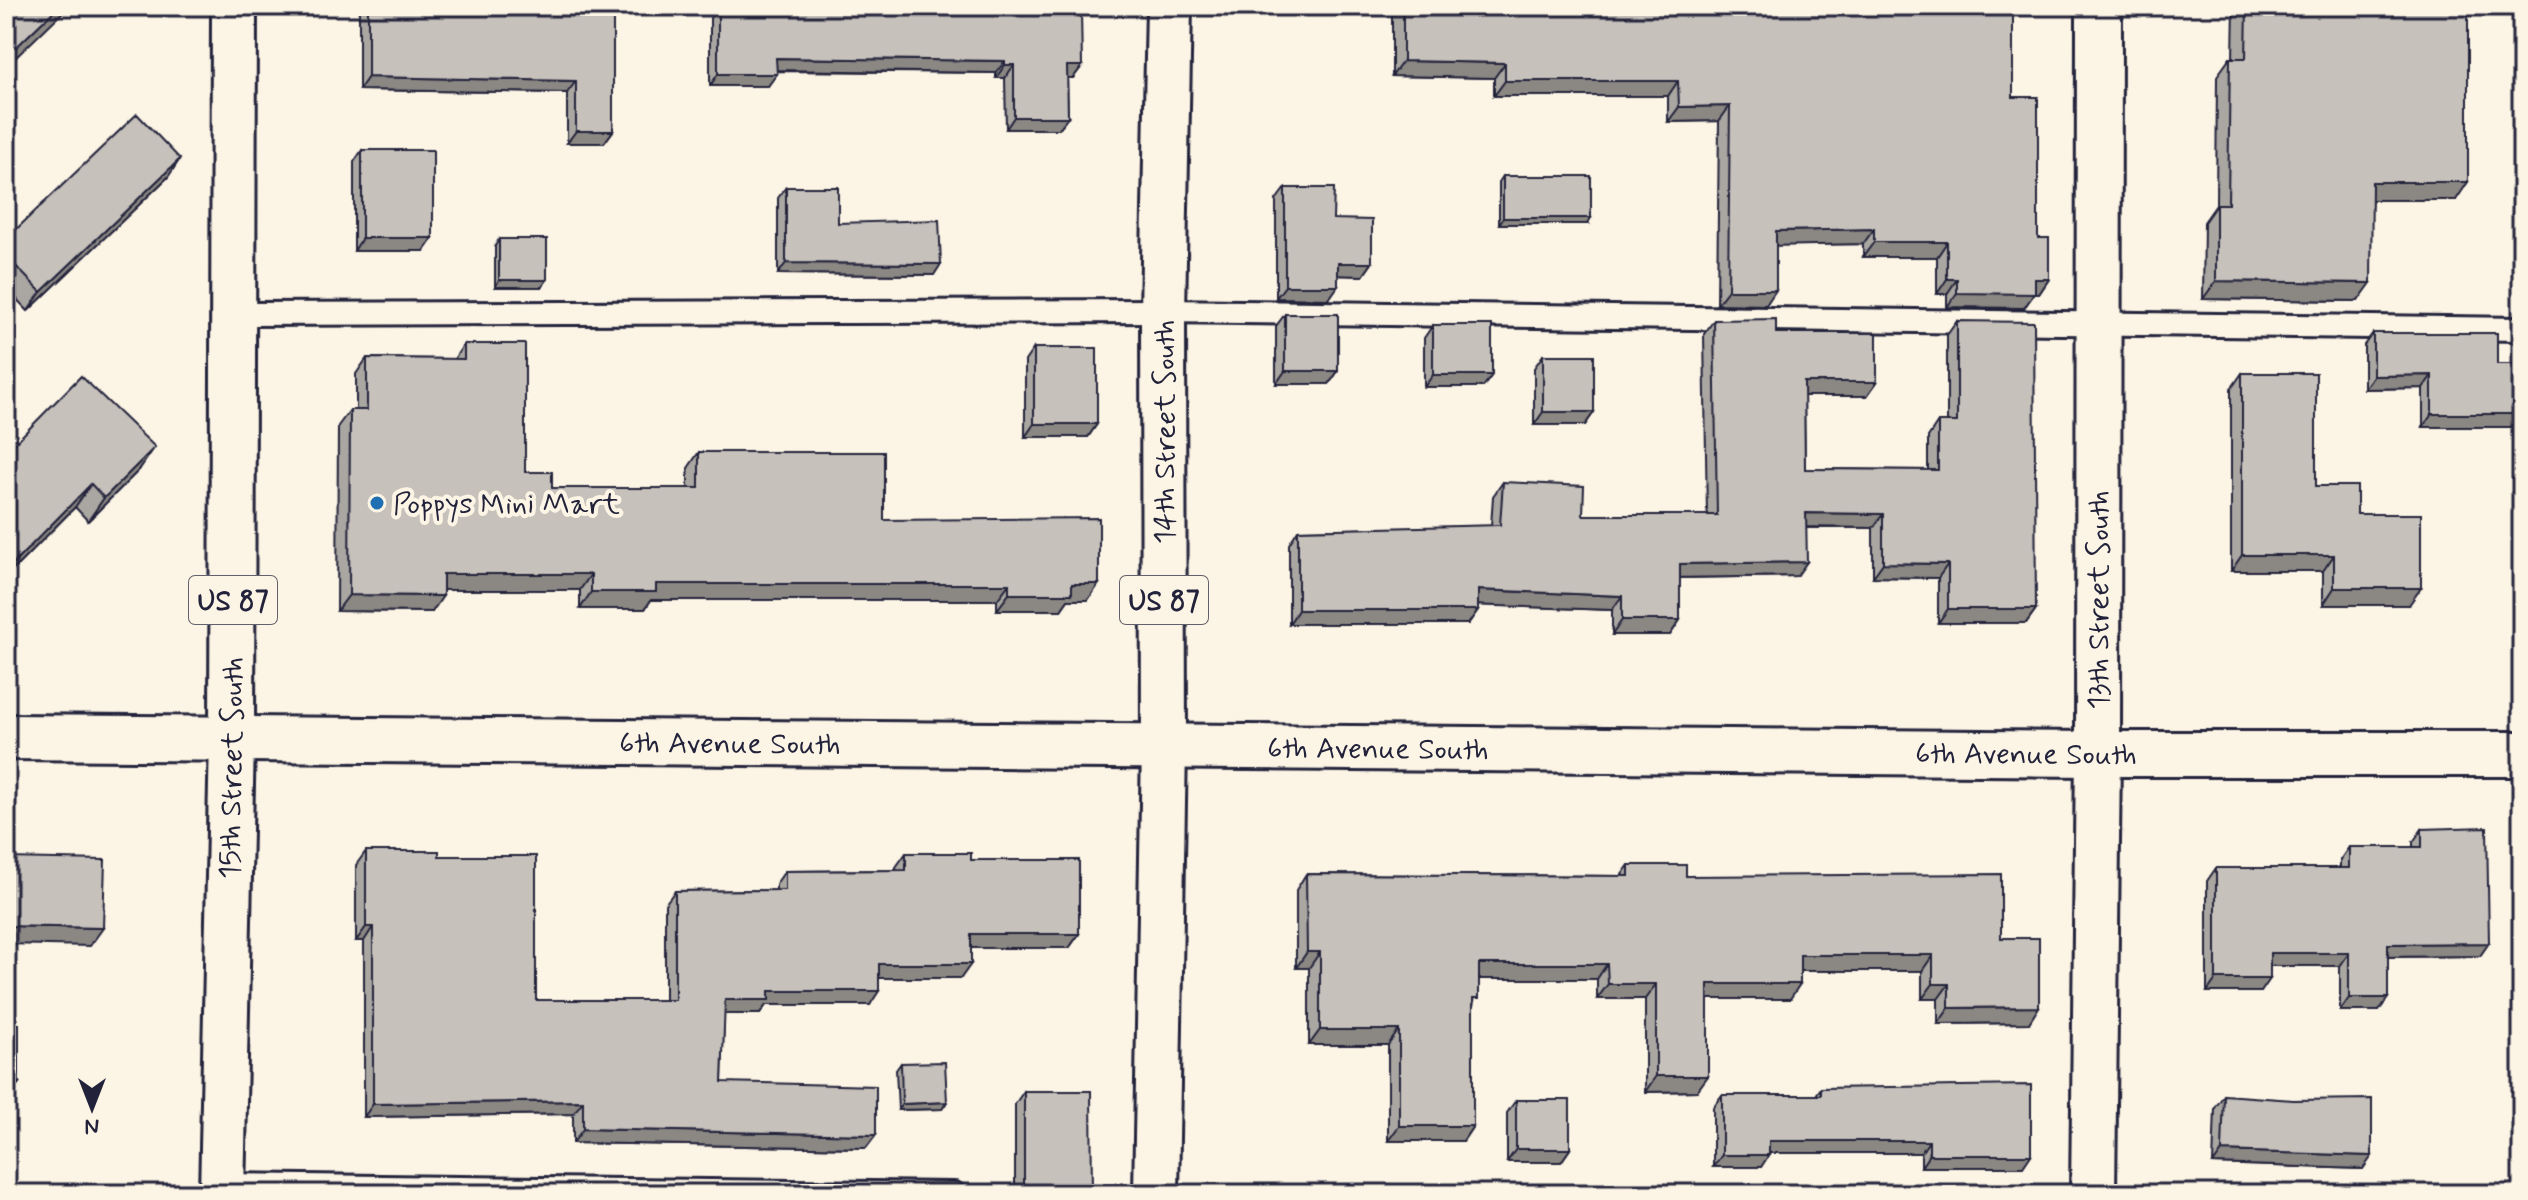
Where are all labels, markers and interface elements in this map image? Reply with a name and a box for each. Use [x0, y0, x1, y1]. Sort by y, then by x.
street label: 14th Street South [1146, 320, 1185, 544]
place label: Poppys Mini Mart [393, 485, 620, 524]
street label: 13th Street South [2080, 490, 2119, 710]
marker: Poppys Mini Mart [368, 494, 386, 512]
road number: US 87 [189, 576, 277, 624]
road number: US 87 [1120, 576, 1208, 624]
street label: 15th Street South [211, 657, 253, 880]
street label: 6th Avenue South [619, 724, 841, 765]
street label: 6th Avenue South [1267, 729, 1489, 770]
street label: 6th Avenue South [1915, 735, 2137, 775]
north arrow [52, 1068, 132, 1148]
text: N [85, 1112, 99, 1140]

